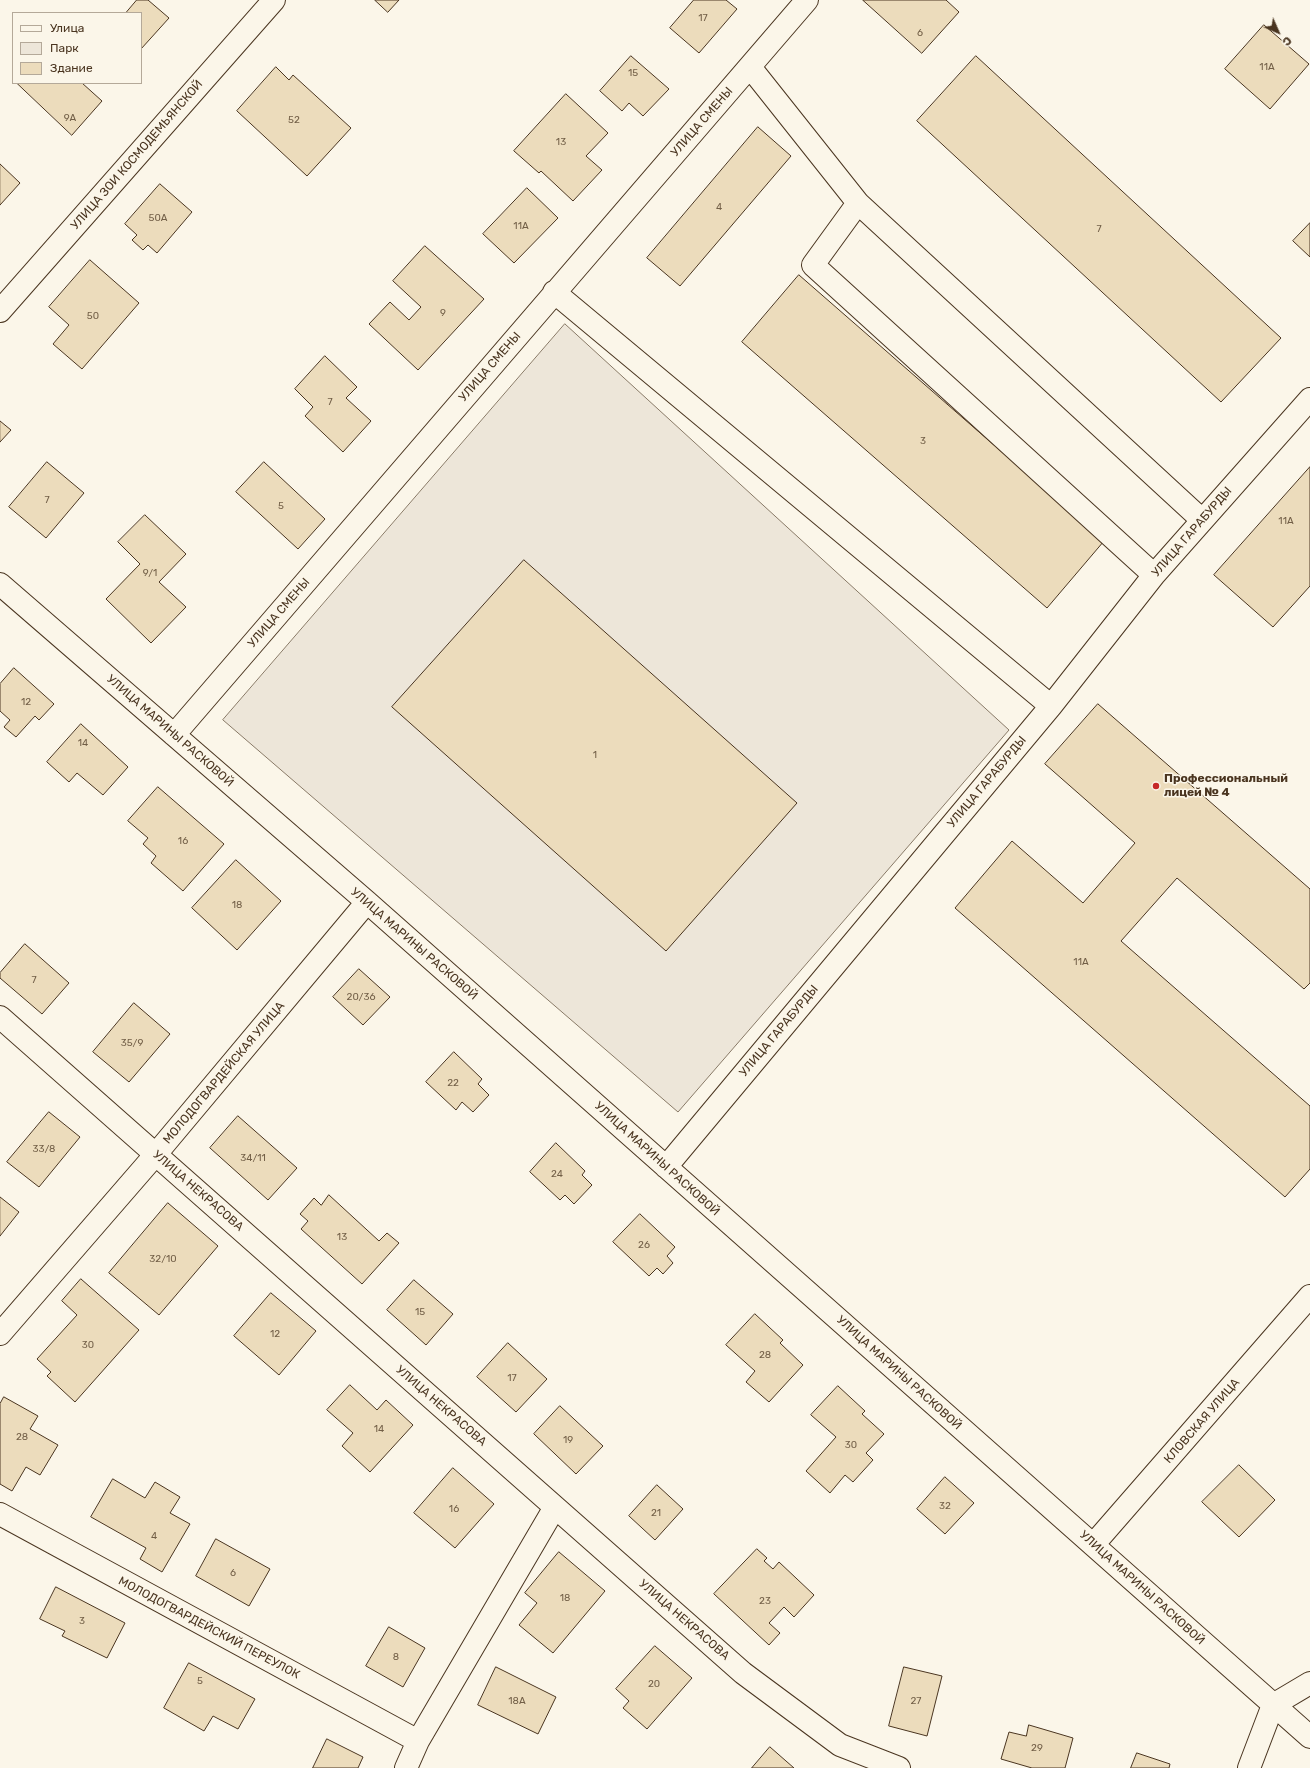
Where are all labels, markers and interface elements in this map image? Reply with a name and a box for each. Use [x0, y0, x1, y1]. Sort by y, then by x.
legend [12, 12, 142, 84]
house number: 17 [698, 12, 708, 24]
north arrow [1258, 12, 1298, 52]
text: Улица [50, 21, 84, 35]
house number: 6 [917, 27, 923, 39]
text: С [1280, 34, 1294, 48]
text: Парк [50, 41, 79, 55]
text: Здание [50, 61, 93, 75]
house number: 11А [1259, 61, 1275, 73]
house number: 15 [628, 67, 638, 79]
street label: УЛИЦА ЗОИ КОСМОДЕМЬЯНСКОЙ [68, 77, 206, 233]
street label: УЛИЦА СМЕНЫ [668, 84, 736, 160]
house number: 9А [64, 112, 76, 124]
house number: 52 [288, 114, 300, 126]
house number: 13 [556, 136, 566, 148]
house number: 4 [716, 201, 722, 213]
house number: 50А [149, 212, 167, 224]
house number: 11А [513, 220, 529, 232]
house number: 7 [1096, 223, 1102, 235]
house number: 9 [440, 307, 446, 319]
house number: 50 [87, 310, 99, 322]
street label: УЛИЦА СМЕНЫ [456, 329, 524, 405]
house number: 7 [327, 396, 333, 408]
house number: 3 [920, 435, 926, 447]
street label: УЛИЦА ГАРАБУРДЫ [1149, 484, 1235, 580]
house number: 7 [44, 494, 50, 506]
house number: 5 [278, 500, 284, 512]
house number: 11А [1278, 515, 1294, 527]
house number: 9/1 [143, 567, 157, 579]
street label: УЛИЦА СМЕНЫ [245, 575, 313, 651]
street label: УЛИЦА МАРИНЫ РАСКОВОЙ [104, 672, 236, 790]
house number: 12 [21, 696, 31, 708]
street label: УЛИЦА ГАРАБУРДЫ [945, 733, 1029, 831]
house number: 14 [78, 737, 88, 749]
house number: 1 [593, 749, 597, 761]
place label: Профессиональный лицей № 4 [1164, 772, 1288, 800]
marker: Профессиональный лицей № 4 [1151, 781, 1161, 791]
house number: 16 [178, 835, 188, 847]
street label: УЛИЦА МАРИНЫ РАСКОВОЙ [348, 885, 480, 1003]
house number: 18 [232, 899, 242, 911]
house number: 11А [1073, 956, 1089, 968]
house number: 7 [31, 974, 37, 986]
street label: УЛИЦА ГАРАБУРДЫ [737, 982, 821, 1080]
house number: 20/36 [347, 991, 375, 1003]
street label: МОЛОДОГВАРДЕЙСКАЯ УЛИЦА [160, 999, 288, 1147]
house number: 35/9 [121, 1037, 143, 1049]
house number: 22 [447, 1077, 459, 1089]
street label: УЛИЦА МАРИНЫ РАСКОВОЙ [591, 1099, 723, 1219]
house number: 33/8 [33, 1143, 55, 1155]
street label: УЛИЦА НЕКРАСОВА [150, 1148, 246, 1234]
house number: 34/11 [240, 1152, 266, 1164]
house number: 24 [551, 1168, 563, 1180]
house number: 13 [337, 1231, 347, 1243]
house number: 26 [638, 1239, 650, 1251]
house number: 32/10 [149, 1253, 177, 1265]
house number: 15 [415, 1306, 425, 1318]
street label: УЛИЦА МАРИНЫ РАСКОВОЙ [833, 1313, 965, 1433]
house number: 12 [270, 1328, 280, 1340]
house number: 30 [82, 1339, 94, 1351]
house number: 28 [759, 1349, 771, 1361]
street label: УЛИЦА НЕКРАСОВА [393, 1363, 489, 1449]
house number: 17 [507, 1372, 517, 1384]
street label: КЛОВСКАЯ УЛИЦА [1161, 1376, 1243, 1466]
house number: 14 [374, 1423, 384, 1435]
house number: 28 [16, 1431, 28, 1443]
house number: 19 [563, 1434, 573, 1446]
house number: 30 [845, 1439, 857, 1451]
house number: 32 [939, 1500, 951, 1512]
house number: 16 [449, 1503, 459, 1515]
house number: 21 [651, 1507, 661, 1519]
street label: УЛИЦА МАРИНЫ РАСКОВОЙ [1076, 1528, 1208, 1648]
house number: 4 [151, 1530, 157, 1542]
house number: 6 [230, 1567, 236, 1579]
street label: МОЛОДОГВАРДЕЙСКИЙ ПЕРЕУЛОК [116, 1574, 302, 1682]
street label: УЛИЦА НЕКРАСОВА [636, 1577, 732, 1663]
house number: 18 [560, 1592, 570, 1604]
house number: 23 [759, 1595, 771, 1607]
house number: 3 [79, 1615, 85, 1627]
house number: 8 [393, 1651, 399, 1663]
house number: 5 [197, 1675, 203, 1687]
house number: 20 [648, 1678, 660, 1690]
house number: 18А [508, 1695, 526, 1707]
house number: 27 [911, 1695, 921, 1707]
house number: 29 [1031, 1742, 1043, 1754]

